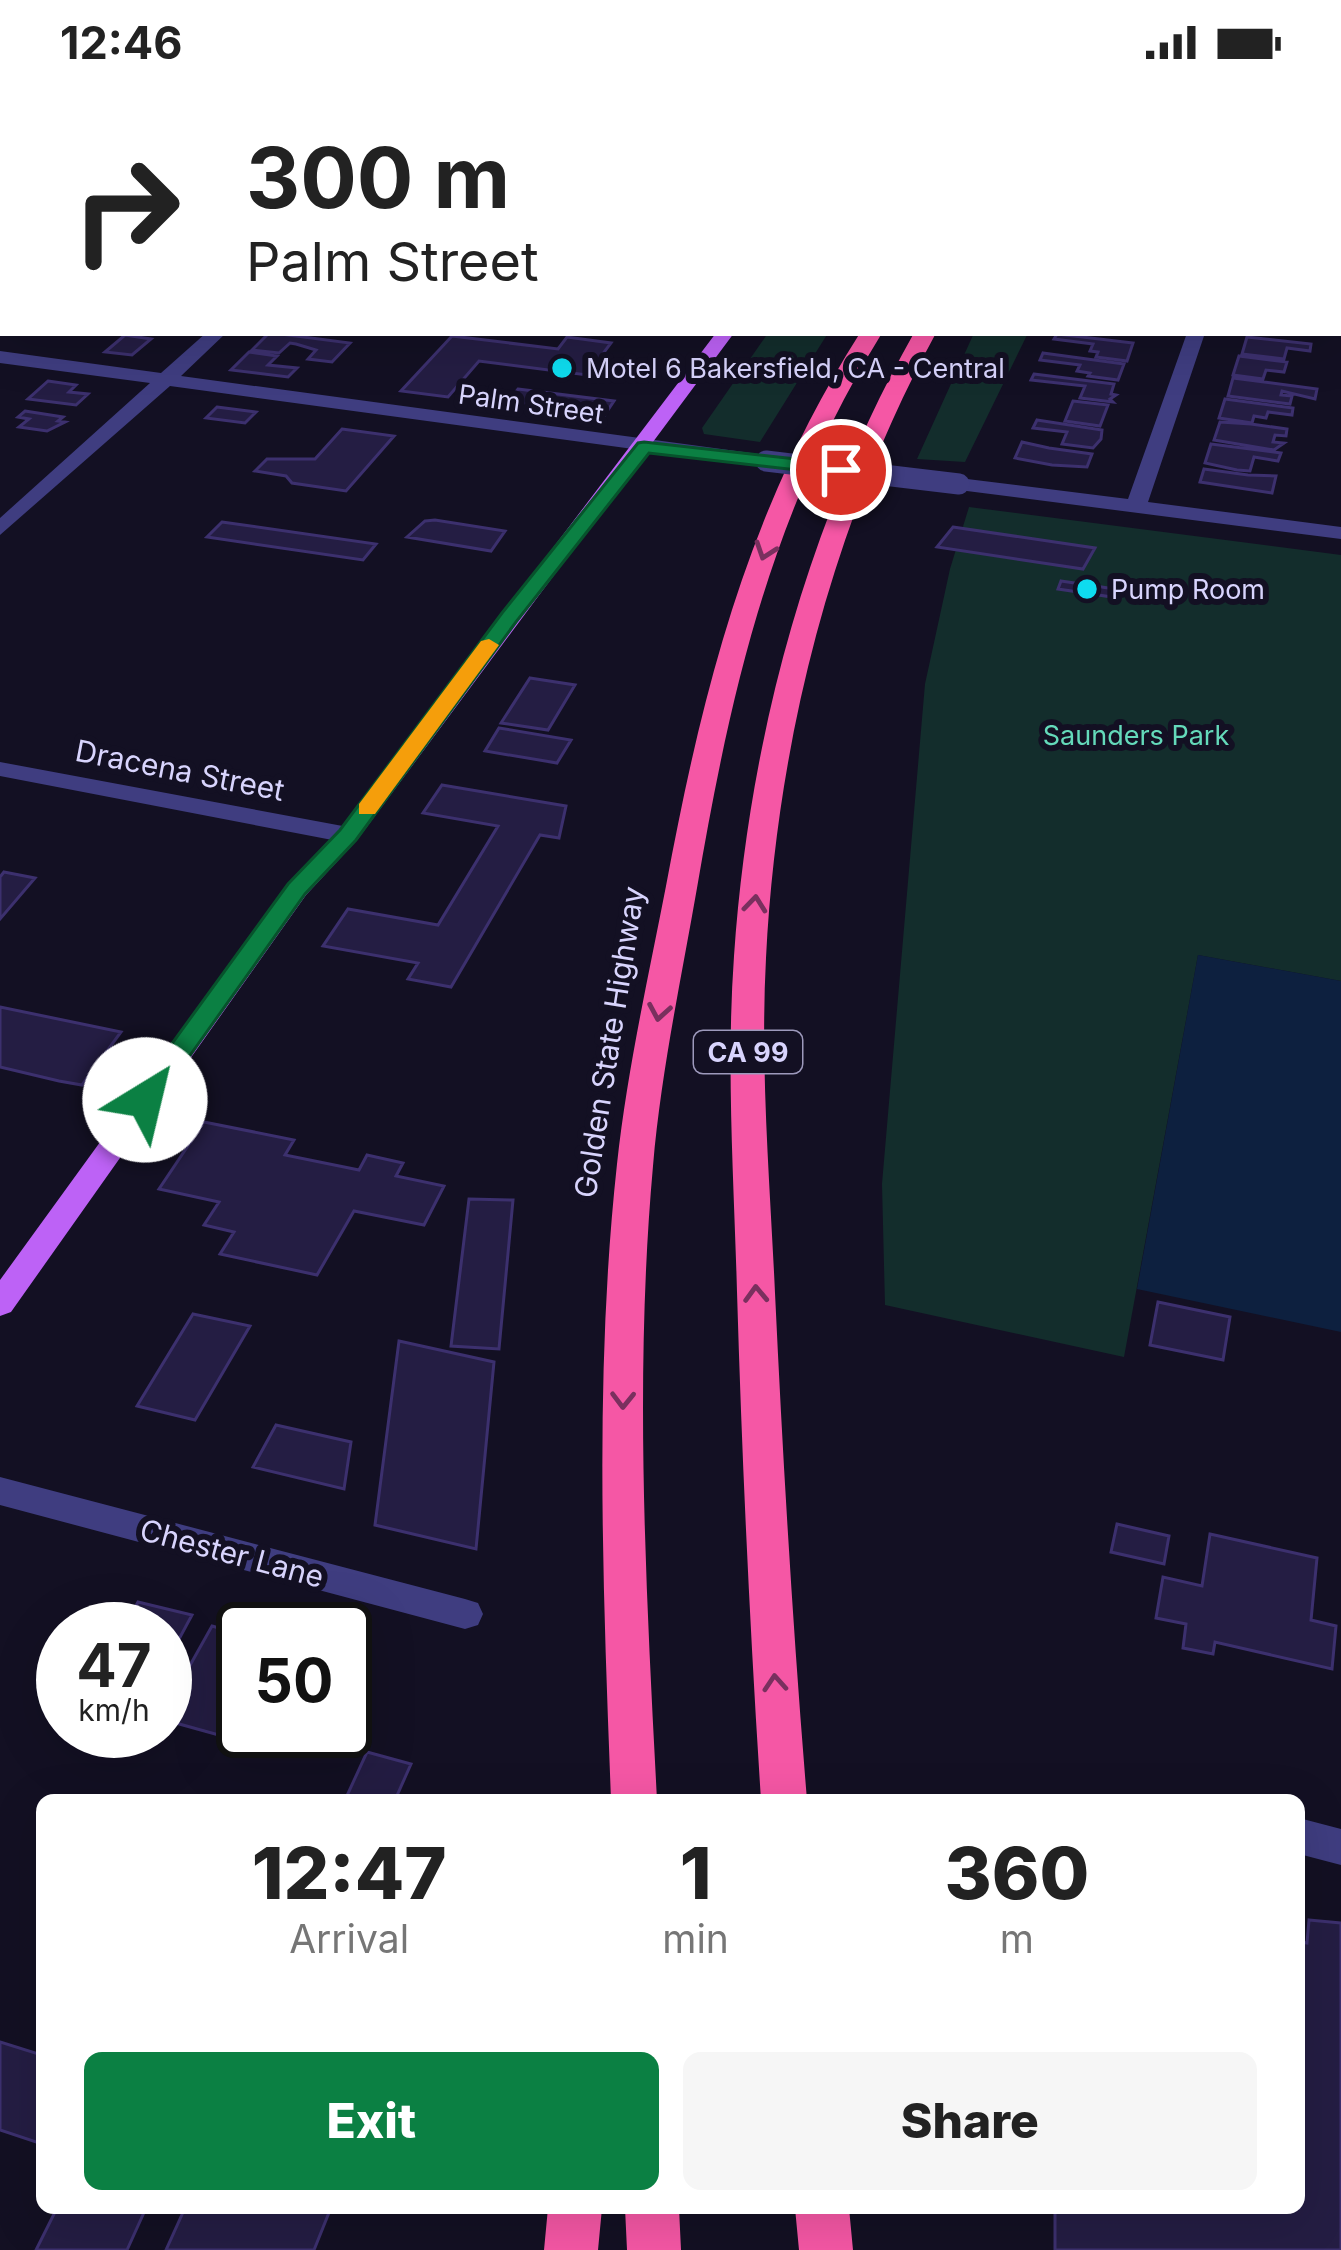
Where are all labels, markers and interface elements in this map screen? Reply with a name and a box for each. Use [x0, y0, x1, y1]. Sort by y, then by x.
text: 12:46 [60, 15, 182, 70]
text: 300 m [246, 127, 510, 228]
icon: right [48, 132, 204, 288]
text: Palm Street [246, 229, 539, 294]
place label: Motel 6 Bakersfield, CA - Central [586, 352, 1005, 385]
marker: Motel 6 Bakersfield, CA - Central [549, 355, 575, 381]
street label: Palm Street [456, 377, 606, 431]
pin [790, 419, 892, 521]
icon: arrive [808, 437, 874, 503]
one-way arrow [755, 539, 779, 560]
place label: Pump Room [1111, 573, 1265, 606]
marker: Pump Room [1074, 576, 1100, 602]
park label: Saunders Park [1043, 719, 1229, 752]
street label: Dracena Street [72, 732, 288, 808]
street label: Golden State Highway [567, 884, 651, 1200]
one-way arrow [741, 894, 767, 914]
one-way arrow [647, 1002, 673, 1022]
road number: CA 99 [694, 1031, 802, 1073]
position arrow [82, 1037, 208, 1163]
one-way arrow [743, 1284, 769, 1303]
one-way arrow [610, 1391, 636, 1410]
street label: Chester Lane [136, 1511, 328, 1595]
speed limit sign: 50 [216, 1602, 372, 1758]
text: 47 [76, 1629, 152, 1701]
one-way arrow [763, 1673, 788, 1692]
text: km/h [78, 1692, 150, 1728]
text: 12:47 [252, 1829, 447, 1916]
text: 1 [680, 1829, 711, 1916]
text: 360 [945, 1829, 1089, 1916]
text: Arrival [289, 1915, 409, 1962]
text: min [662, 1915, 729, 1962]
text: m [1000, 1915, 1034, 1962]
button: Exit [84, 2052, 659, 2190]
button: Share [683, 2052, 1257, 2190]

